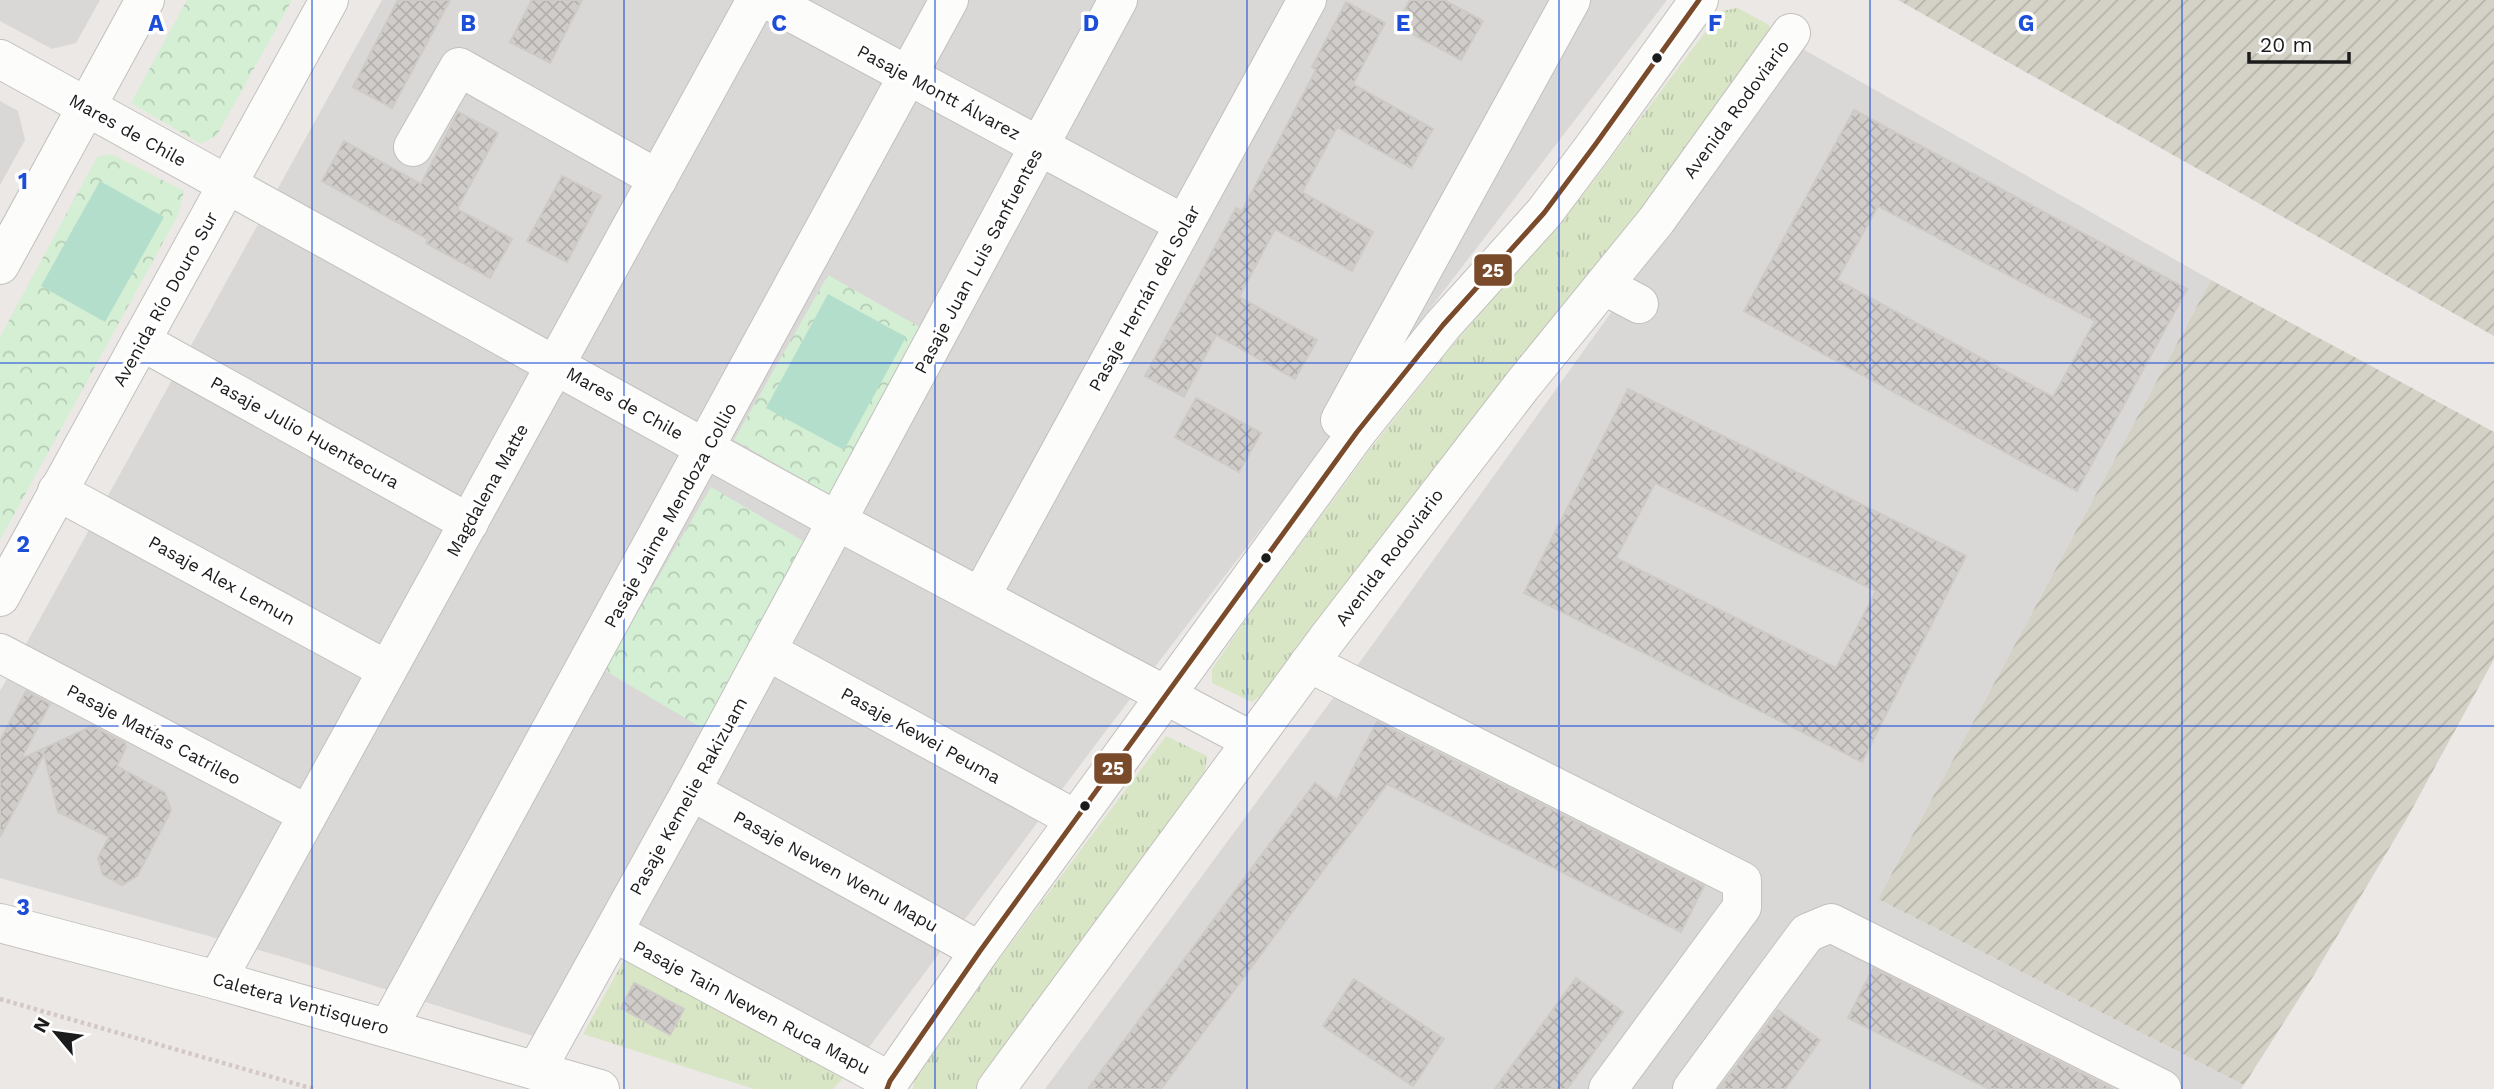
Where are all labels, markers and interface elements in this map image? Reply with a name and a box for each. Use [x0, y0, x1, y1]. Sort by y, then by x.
text: A [148, 10, 164, 37]
text: B [460, 10, 476, 37]
text: C [771, 10, 787, 37]
text: D [1083, 10, 1099, 37]
text: E [1396, 10, 1410, 37]
text: F [1708, 10, 1722, 37]
text: G [2018, 10, 2034, 37]
scale bar [2249, 21, 2349, 65]
text: 20 m [2260, 32, 2312, 57]
street label: Avenida Rodoviario [1679, 36, 1793, 182]
street label: Pasaje Montt Álvarez [854, 40, 1024, 144]
unlabelled marker [1650, 51, 1664, 65]
street label: Mares de Chile [66, 89, 190, 171]
street label: Pasaje Juan Luis Sanfuentes [910, 145, 1046, 377]
text: 1 [18, 168, 28, 195]
street label: Pasaje Hernán del Solar [1084, 201, 1204, 395]
street label: Avenida Río Douro Sur [108, 208, 222, 390]
line badge: 25 [1473, 253, 1513, 287]
text: 25 [1482, 259, 1504, 282]
street label: Mares de Chile [563, 362, 687, 444]
street label: Pasaje Julio Huentecura [207, 371, 403, 493]
street label: Pasaje Jaime Mendoza Collio [599, 399, 741, 631]
street label: Magdalena Matte [442, 420, 532, 560]
street label: Avenida Rodoviario [1331, 484, 1447, 630]
text: 2 [16, 531, 30, 558]
street label: Pasaje Alex Lemun [145, 531, 299, 629]
unlabelled marker [1259, 551, 1273, 565]
street label: Pasaje Matías Catrileo [63, 679, 245, 789]
street label: Pasaje Kewei Peuma [838, 682, 1004, 788]
street label: Pasaje Kemelie Rakizuam [625, 693, 751, 899]
line badge: 25 [1093, 752, 1133, 785]
text: 25 [1102, 757, 1124, 780]
unlabelled marker [1078, 799, 1092, 813]
street label: Pasaje Newen Wenu Mapu [730, 806, 942, 936]
text: 3 [16, 894, 30, 921]
street label: Pasaje Tain Newen Ruca Mapu [630, 935, 874, 1079]
street label: Caletera Ventisquero [210, 968, 392, 1038]
north arrow [21, 998, 91, 1068]
text: N [28, 1013, 55, 1037]

